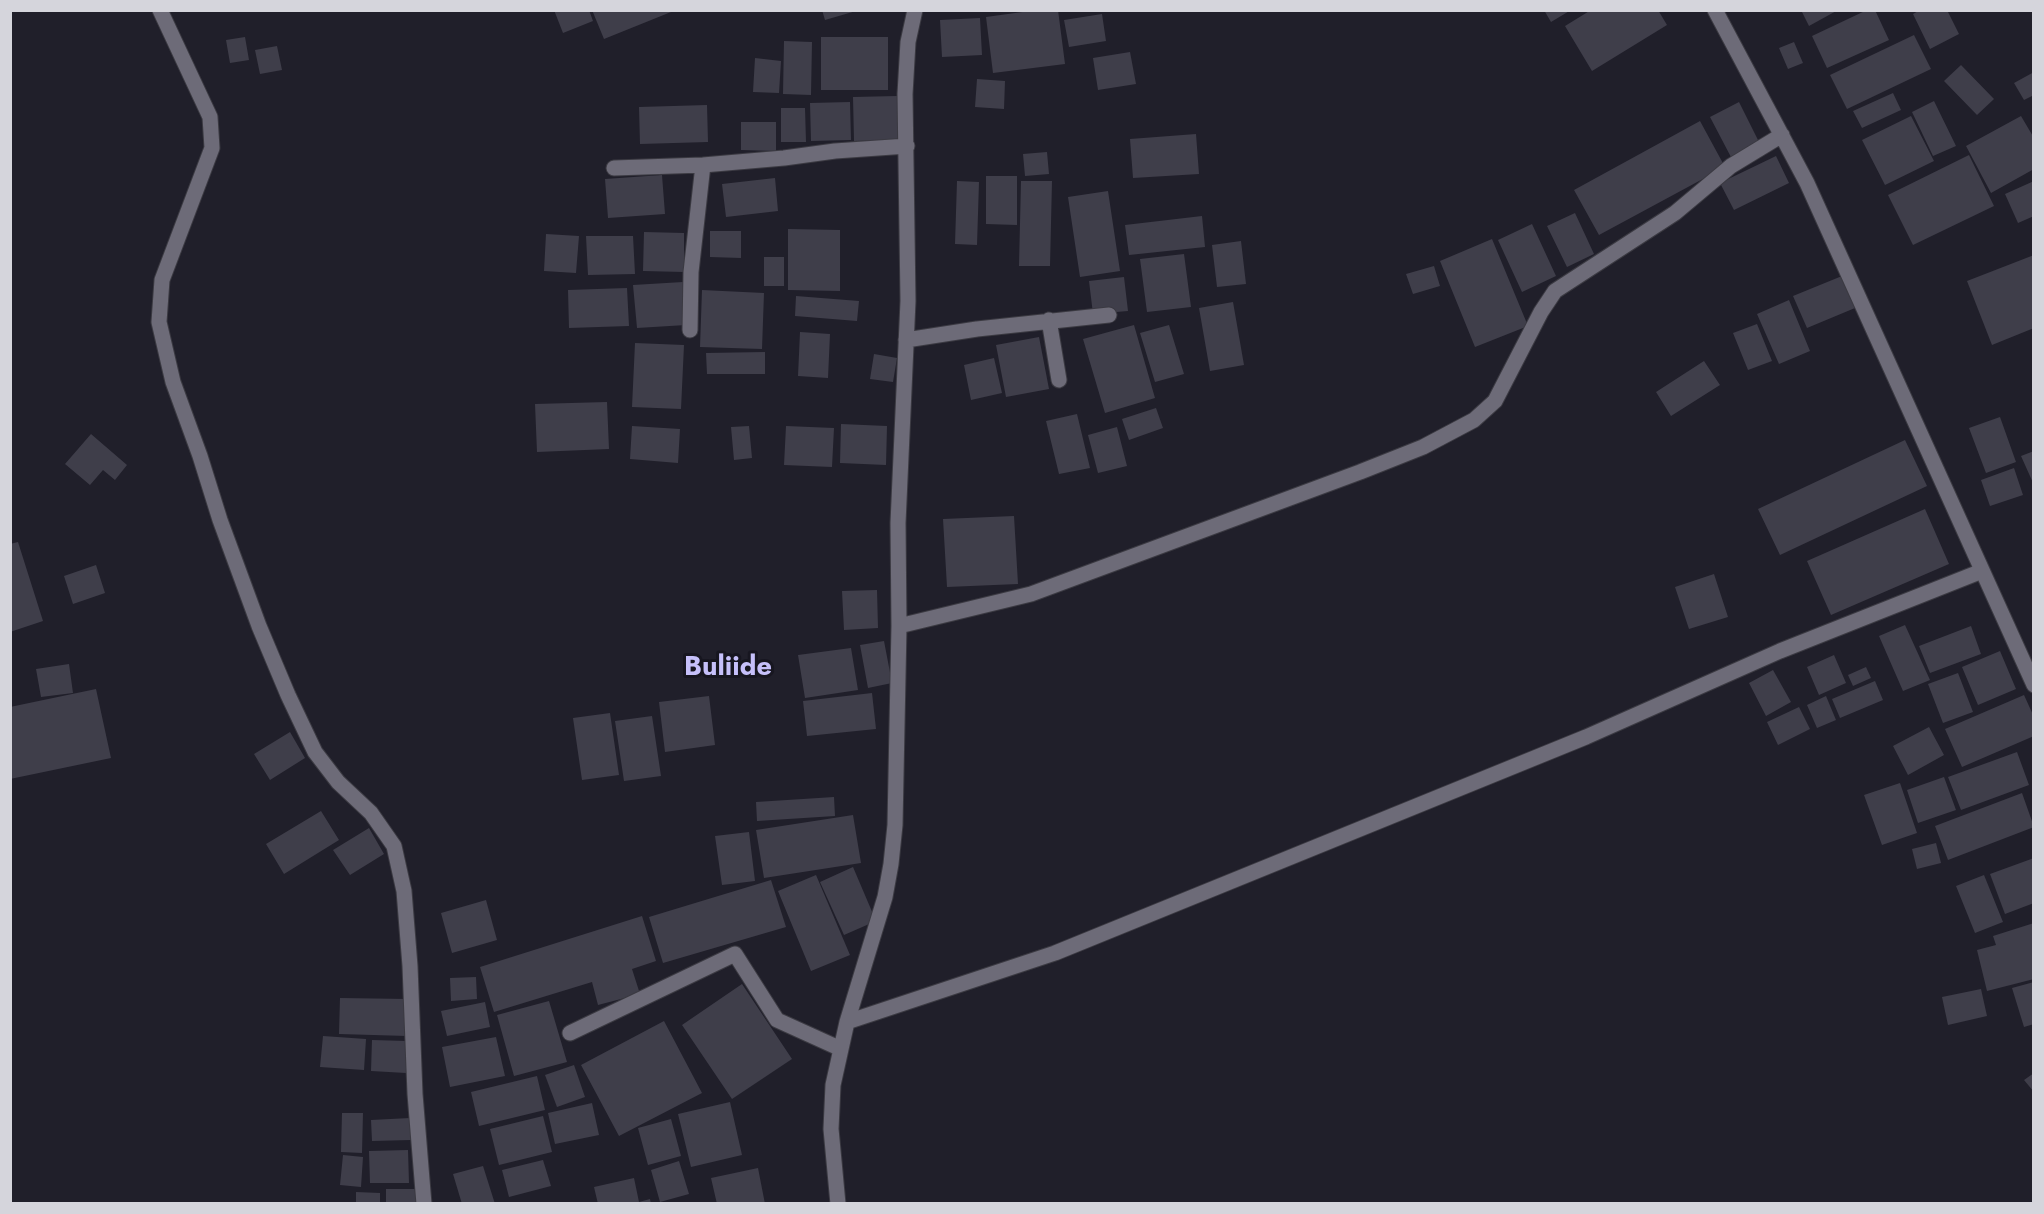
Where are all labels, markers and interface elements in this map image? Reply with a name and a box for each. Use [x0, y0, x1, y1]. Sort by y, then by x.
district label: Buliide [684, 652, 772, 684]

